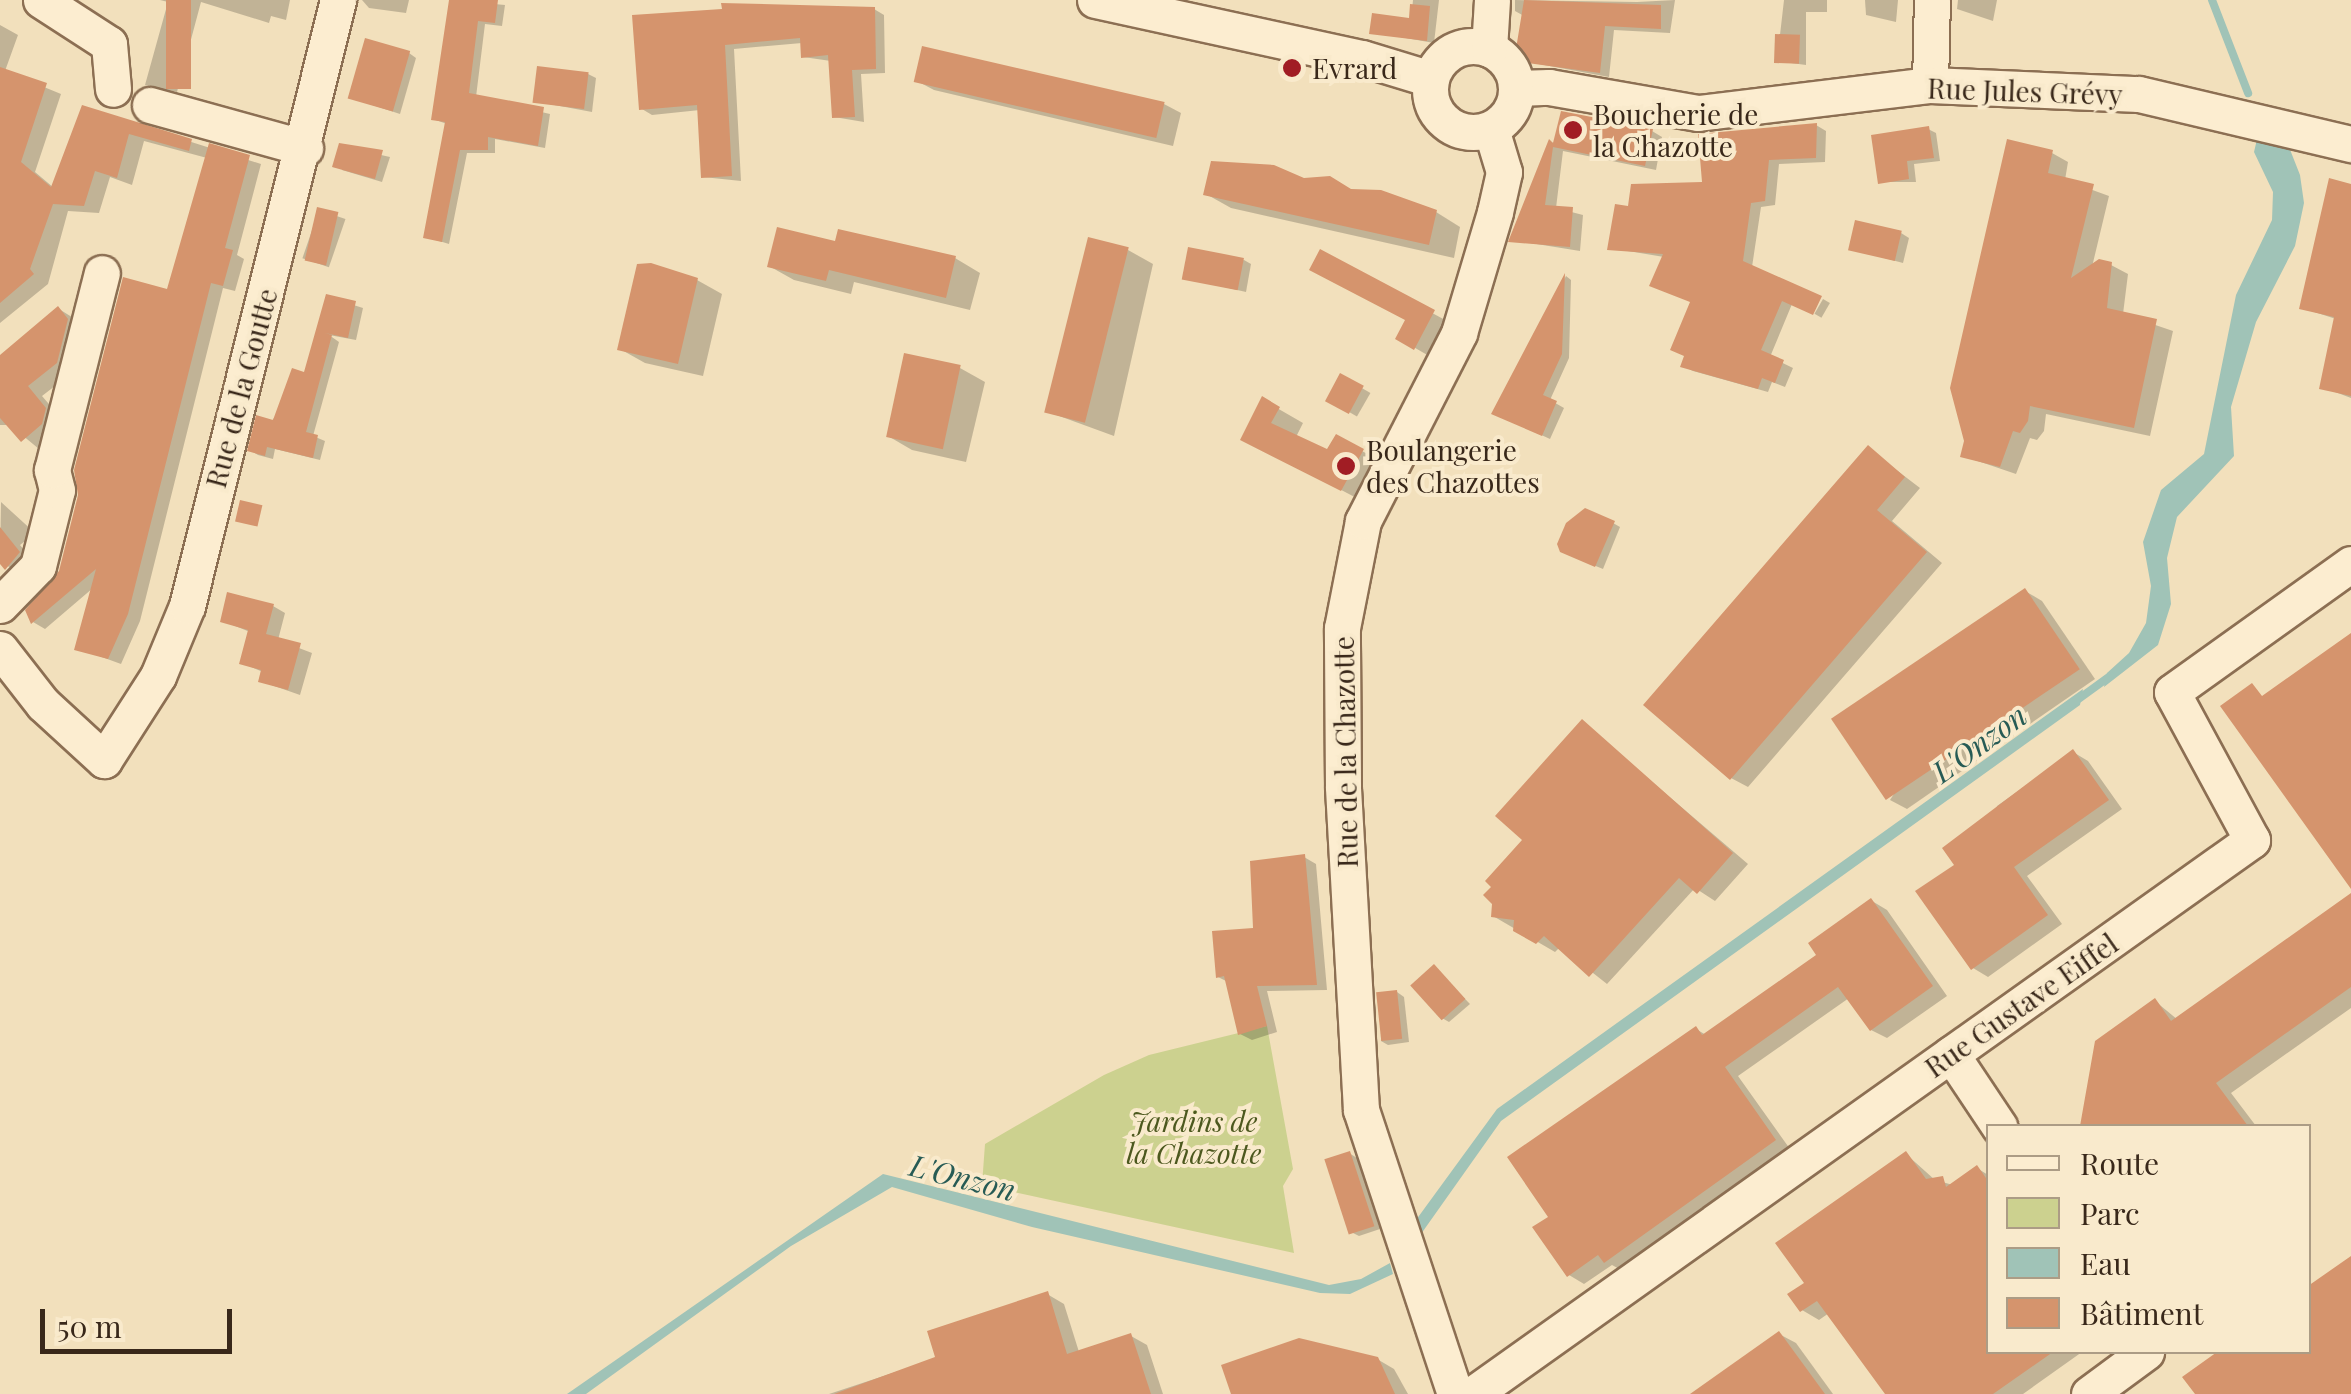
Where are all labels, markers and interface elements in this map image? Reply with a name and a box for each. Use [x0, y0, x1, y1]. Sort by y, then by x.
place label: Evrard [1312, 51, 1397, 85]
marker: Evrard [1281, 57, 1303, 79]
street label: Rue Jules Grévy [1927, 71, 2123, 111]
place label: Boucherie de la Chazotte [1593, 97, 1759, 163]
marker: Boucherie de la Chazotte [1562, 119, 1584, 141]
street label: Rue de la Goutte [198, 284, 284, 492]
place label: Boulangerie des Chazottes [1366, 433, 1540, 499]
marker: Boulangerie des Chazottes [1335, 455, 1357, 477]
street label: Rue de la Chazotte [1326, 635, 1364, 869]
water label: L'Onzon [1925, 697, 2033, 789]
street label: Rue Gustave Eiffel [1918, 926, 2124, 1084]
park label: Jardins de la Chazotte [1127, 1104, 1261, 1170]
legend [1986, 1124, 2311, 1354]
text: Route [2080, 1143, 2159, 1183]
water label: L'Onzon [906, 1146, 1020, 1208]
text: Parc [2080, 1193, 2140, 1233]
text: Eau [2080, 1243, 2131, 1283]
scale bar [45, 1289, 238, 1351]
text: Bâtiment [2080, 1293, 2203, 1333]
text: 50 m [57, 1306, 122, 1346]

